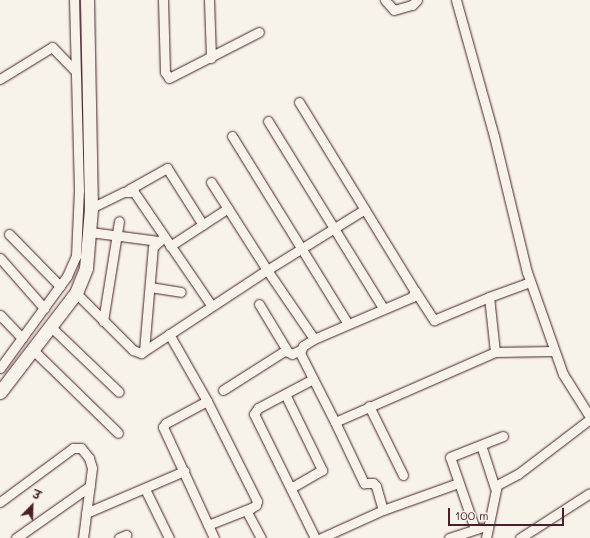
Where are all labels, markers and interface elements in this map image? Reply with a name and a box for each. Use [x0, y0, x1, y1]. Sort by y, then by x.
north arrow [12, 486, 52, 526]
text: उ [31, 486, 43, 503]
scale bar [450, 500, 566, 526]
text: 100 m [455, 507, 489, 523]

